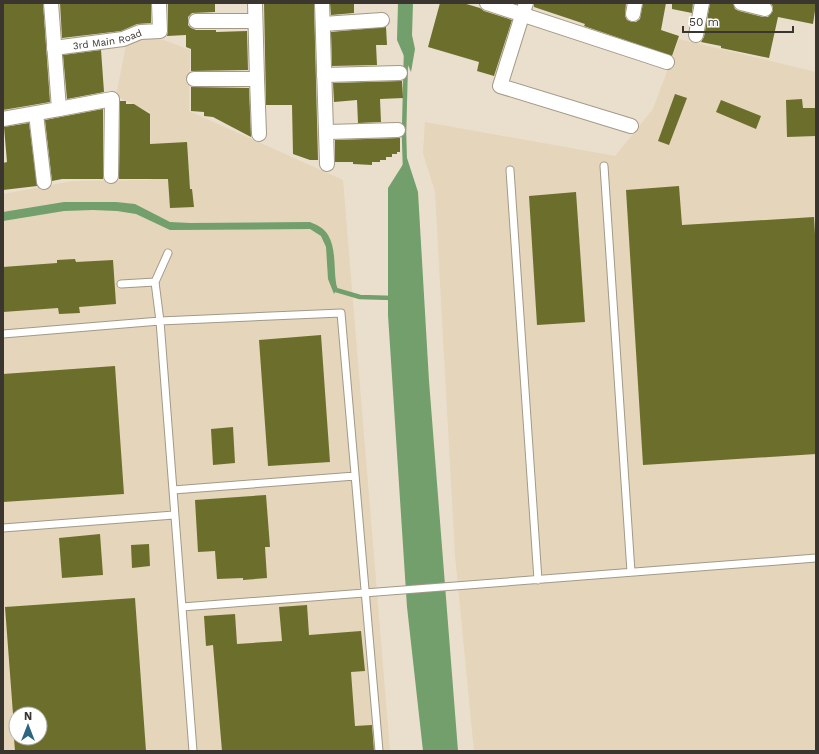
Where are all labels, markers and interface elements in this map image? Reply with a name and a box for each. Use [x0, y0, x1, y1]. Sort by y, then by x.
scale bar [683, 8, 793, 34]
text: 50 m [689, 15, 719, 29]
street label: 3rd Main Road [72, 26, 143, 51]
north arrow [8, 706, 48, 746]
text: N [24, 710, 32, 723]

